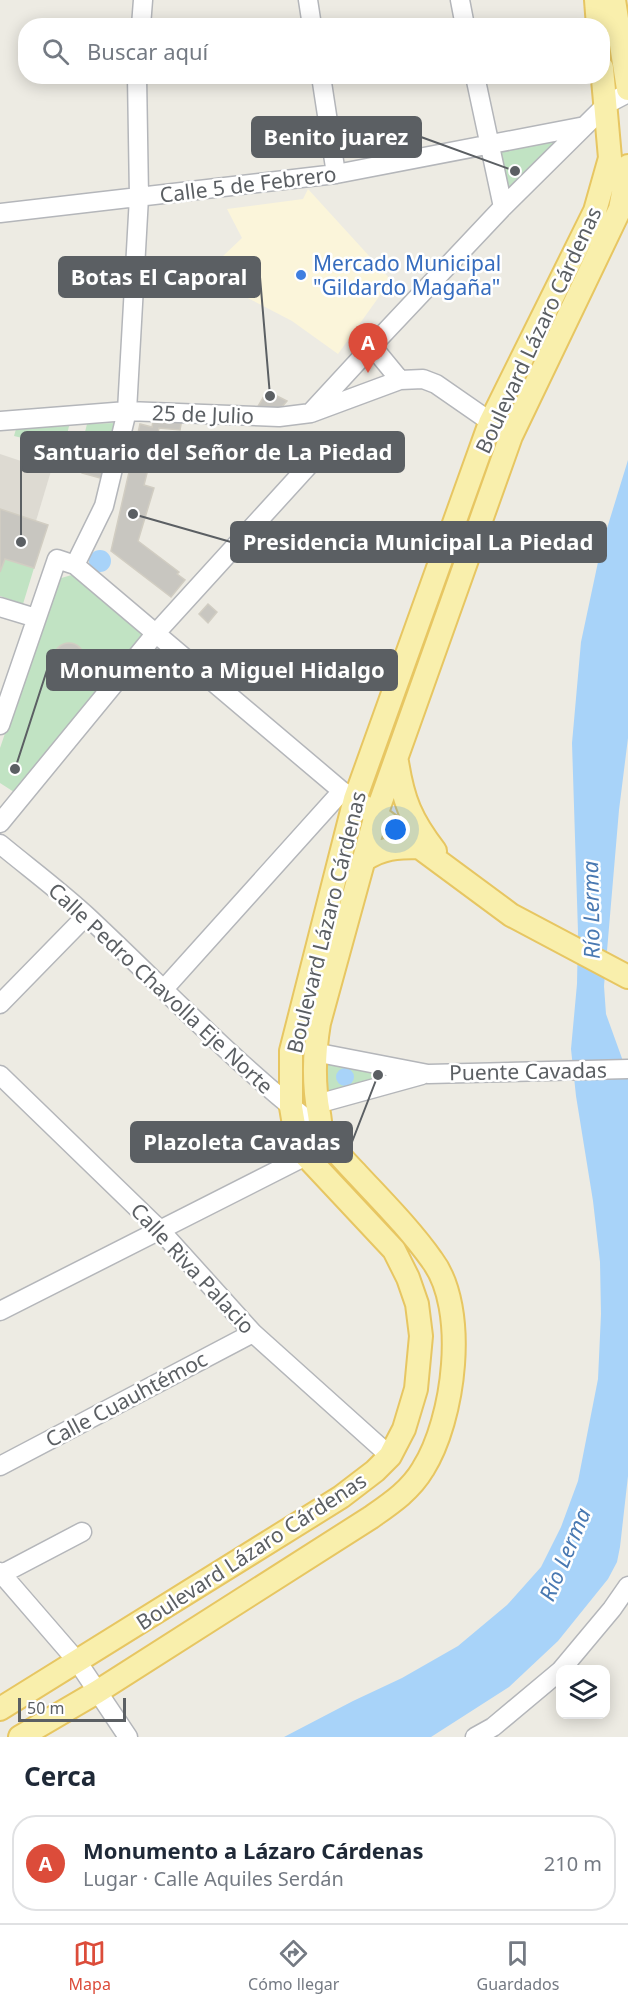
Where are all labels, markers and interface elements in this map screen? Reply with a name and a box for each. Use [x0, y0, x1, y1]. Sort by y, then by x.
search box [18, 18, 610, 84]
icon: search [39, 35, 72, 68]
text: Buscar aquí [87, 36, 208, 66]
callout: Benito juarez [252, 117, 421, 157]
text: Benito juarez [264, 121, 409, 151]
street label: Calle 5 de Febrero [158, 159, 338, 209]
street label: Boulevard Lázaro Cárdenas [468, 202, 608, 458]
place label: Mercado Municipal "Gildardo Magaña" [313, 249, 501, 301]
callout: Botas El Caporal [59, 257, 260, 297]
text: Botas El Caporal [71, 261, 247, 291]
marker: Mercado Municipal "Gildardo Magaña" [294, 268, 308, 282]
pin: A [348, 324, 388, 373]
street label: 25 de Julio [152, 398, 254, 430]
callout: Santuario del Señor de La Piedad [21, 432, 404, 472]
text: Santuario del Señor de La Piedad [34, 436, 393, 466]
callout: Presidencia Municipal La Piedad [231, 522, 606, 562]
text: Presidencia Municipal La Piedad [243, 526, 593, 556]
callout: Monumento a Miguel Hidalgo [47, 650, 397, 690]
text: Monumento a Miguel Hidalgo [59, 654, 385, 684]
street label: Boulevard Lázaro Cárdenas [280, 788, 372, 1056]
your location [381, 815, 410, 844]
water label: Río Lerma [574, 860, 606, 959]
street label: Calle Pedro Chavolla Eje Norte [43, 876, 279, 1100]
street label: Puente Cavadas [449, 1056, 607, 1086]
callout: Plazoleta Cavadas [131, 1122, 352, 1162]
text: Plazoleta Cavadas [143, 1126, 341, 1156]
street label: Calle Riva Palacio [125, 1196, 261, 1340]
street label: Calle Cuauhtémoc [40, 1345, 212, 1453]
street label: Boulevard Lázaro Cárdenas [131, 1466, 371, 1636]
water label: Río Lerma [531, 1502, 597, 1605]
map controls [556, 1665, 610, 1719]
button: layers [556, 1665, 610, 1719]
scale bar [18, 1695, 126, 1722]
text: 50 m [27, 1697, 64, 1719]
text: Cerca [24, 1758, 96, 1794]
text: Monumento a Lázaro Cárdenas [83, 1835, 424, 1865]
text: A [39, 1850, 52, 1877]
text: 210 m [544, 1850, 602, 1877]
text: Lugar · Calle Aquiles Serdán [83, 1865, 344, 1892]
tab: Mapa [69, 1937, 111, 1995]
tab: Cómo llegar [248, 1937, 339, 1995]
tab: Guardados [477, 1937, 559, 1995]

